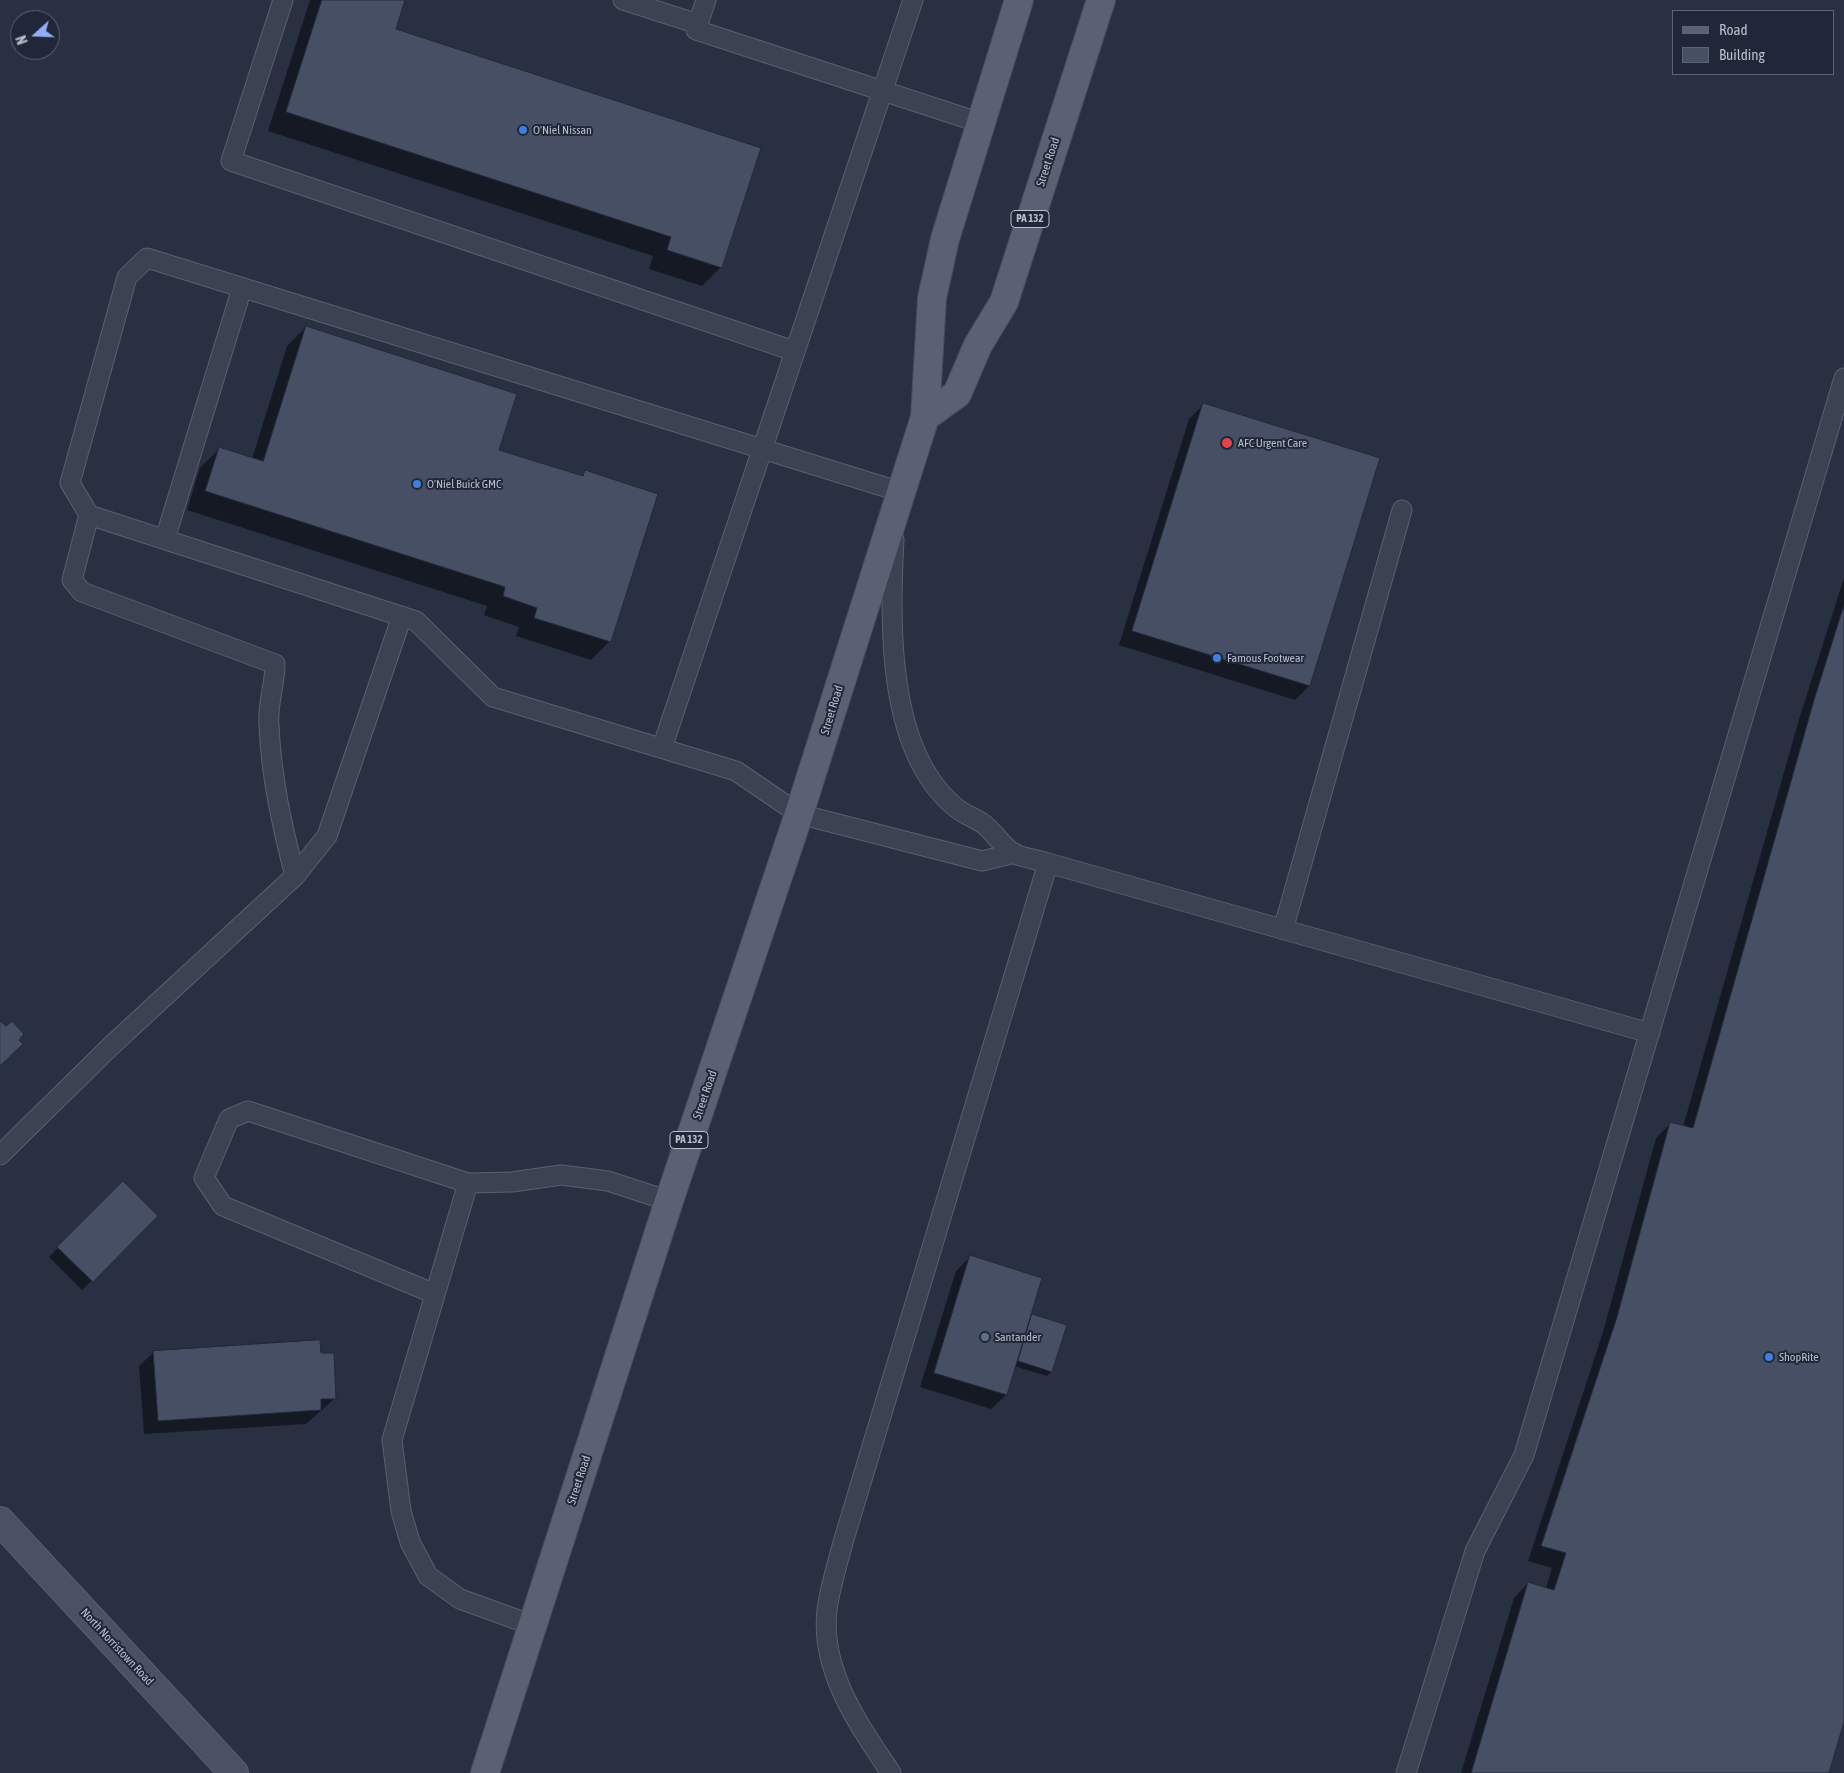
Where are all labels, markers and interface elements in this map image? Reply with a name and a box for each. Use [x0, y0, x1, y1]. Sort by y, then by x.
north arrow [10, 10, 60, 60]
legend [1672, 10, 1834, 75]
text: Road [1719, 21, 1748, 38]
text: N [13, 33, 31, 46]
text: Building [1719, 46, 1765, 63]
place label: O'Niel Nissan [533, 123, 592, 137]
marker: O'Niel Nissan [517, 124, 529, 136]
street label: Street Road [1033, 136, 1063, 188]
road number: PA 132 [1011, 210, 1049, 228]
marker: AFC Urgent Care [1220, 436, 1234, 450]
place label: AFC Urgent Care [1238, 436, 1307, 450]
place label: O'Niel Buick GMC [427, 477, 501, 491]
marker: O'Niel Buick GMC [411, 478, 423, 490]
place label: Famous Footwear [1227, 651, 1304, 665]
marker: Famous Footwear [1211, 652, 1223, 664]
street label: Street Road [818, 684, 846, 736]
street label: Street Road [690, 1069, 720, 1121]
road number: PA 132 [670, 1132, 708, 1148]
place label: Santander [995, 1330, 1041, 1344]
marker: Santander [979, 1331, 991, 1343]
place label: ShopRite [1779, 1350, 1819, 1364]
marker: ShopRite [1763, 1351, 1775, 1363]
street label: Street Road [564, 1454, 594, 1506]
street label: North Norristown Road [78, 1605, 156, 1689]

